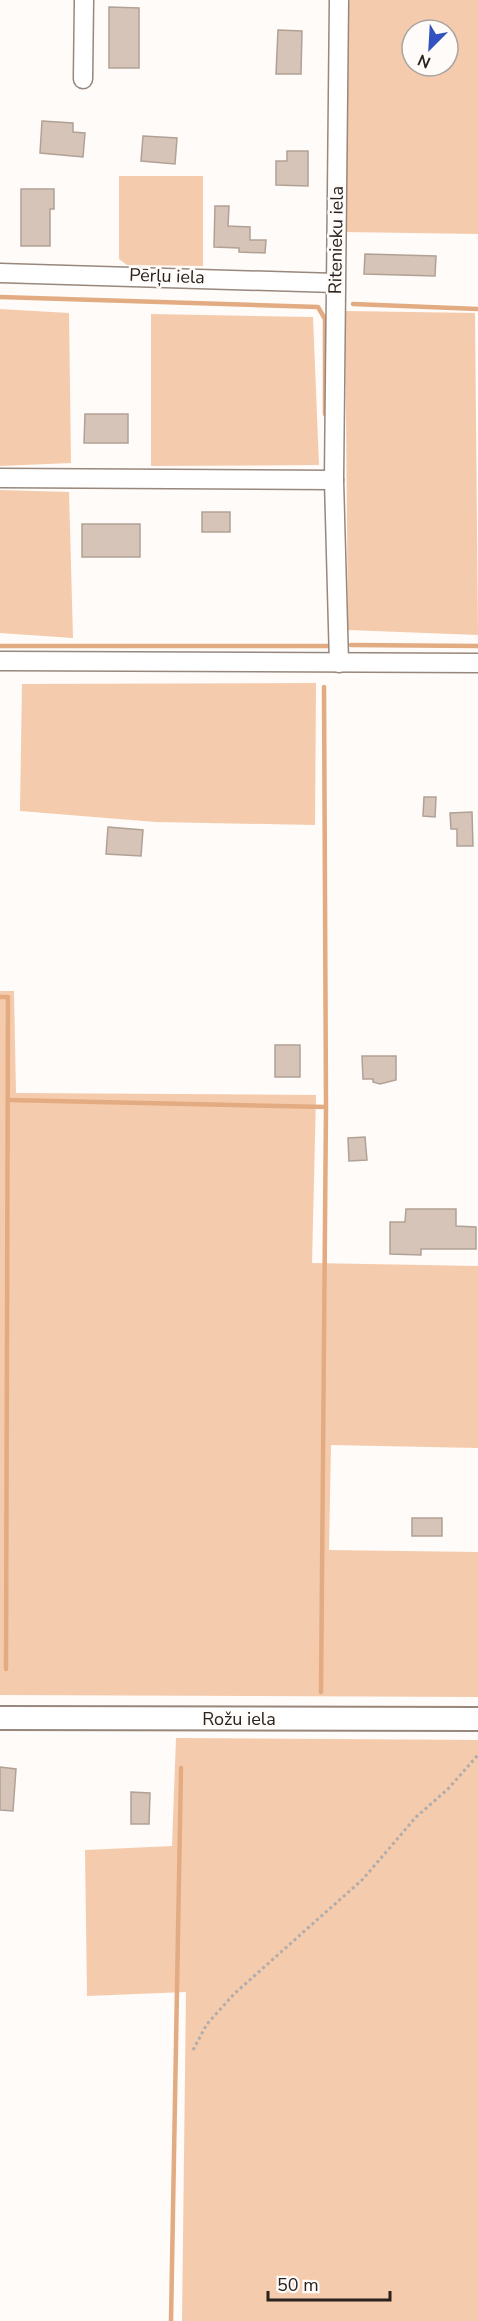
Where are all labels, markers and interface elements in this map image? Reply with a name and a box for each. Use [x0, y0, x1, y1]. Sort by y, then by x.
north arrow [400, 18, 460, 78]
text: N [414, 48, 434, 73]
street label: Ritenieku iela [323, 186, 349, 294]
street label: Pērļu iela [129, 263, 205, 289]
street label: Rožu iela [202, 1707, 276, 1731]
scale bar [268, 2264, 390, 2302]
text: 50 m [277, 2273, 319, 2297]

